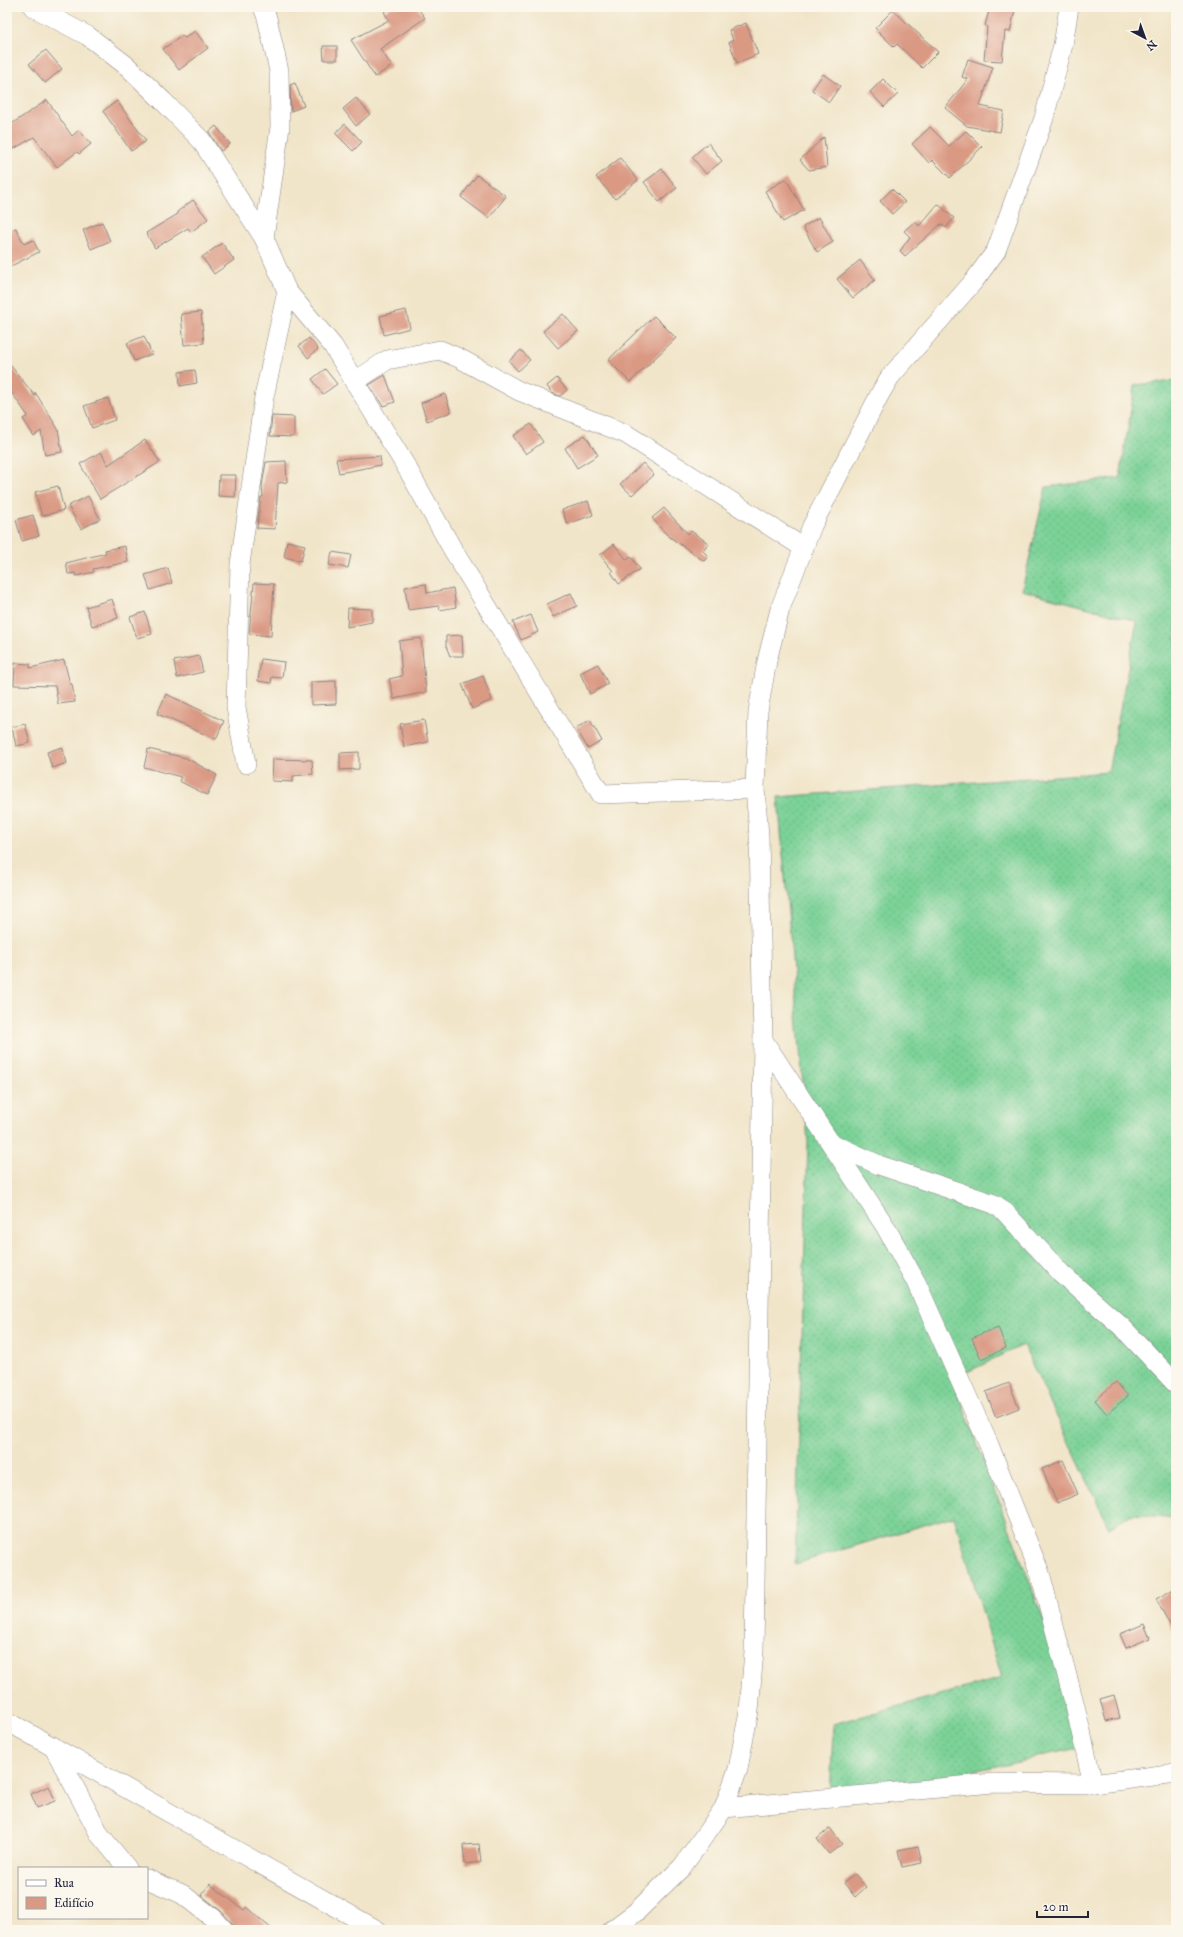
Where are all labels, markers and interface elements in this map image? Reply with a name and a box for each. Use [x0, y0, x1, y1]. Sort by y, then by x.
north arrow [1125, 18, 1165, 58]
text: N [1143, 37, 1159, 54]
legend [18, 1867, 148, 1919]
text: Rua [54, 1876, 75, 1890]
scale bar [1037, 1893, 1088, 1919]
text: Edifício [54, 1896, 94, 1910]
text: 20 m [1043, 1900, 1069, 1914]

